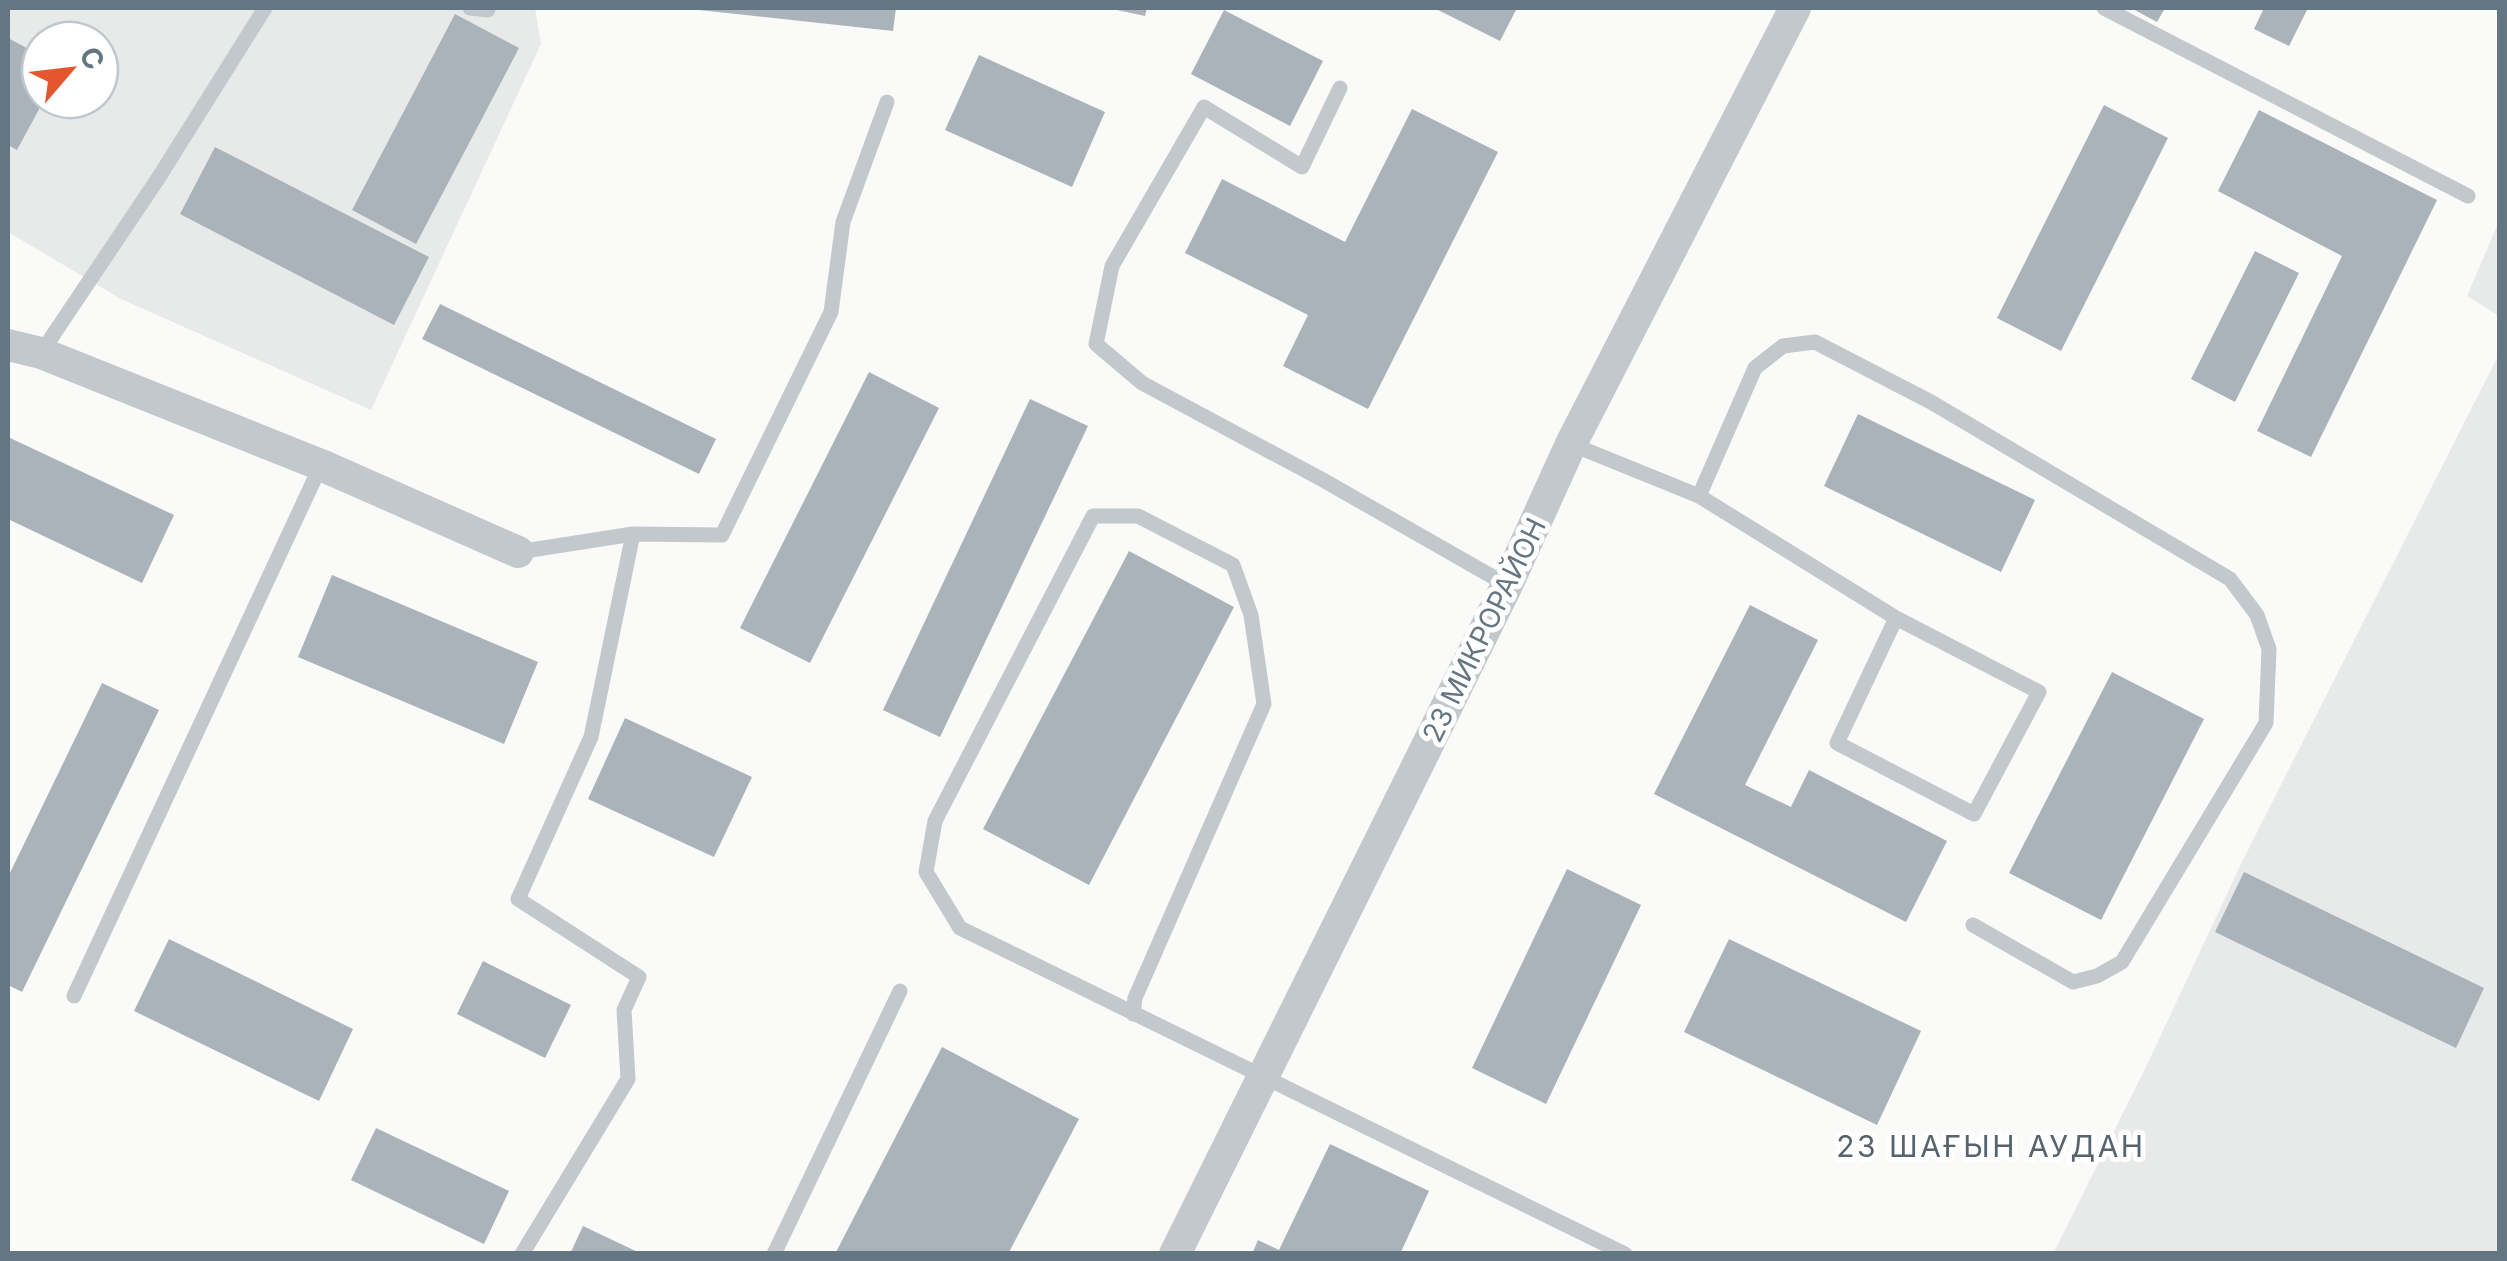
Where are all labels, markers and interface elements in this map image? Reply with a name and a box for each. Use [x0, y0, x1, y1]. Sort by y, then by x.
north arrow [20, 20, 120, 120]
text: С [72, 41, 112, 75]
street label: 23 МИКРОРАЙОН [1414, 512, 1553, 748]
district label: 23 ШАҒЫН АУДАН [1836, 1128, 2146, 1164]

